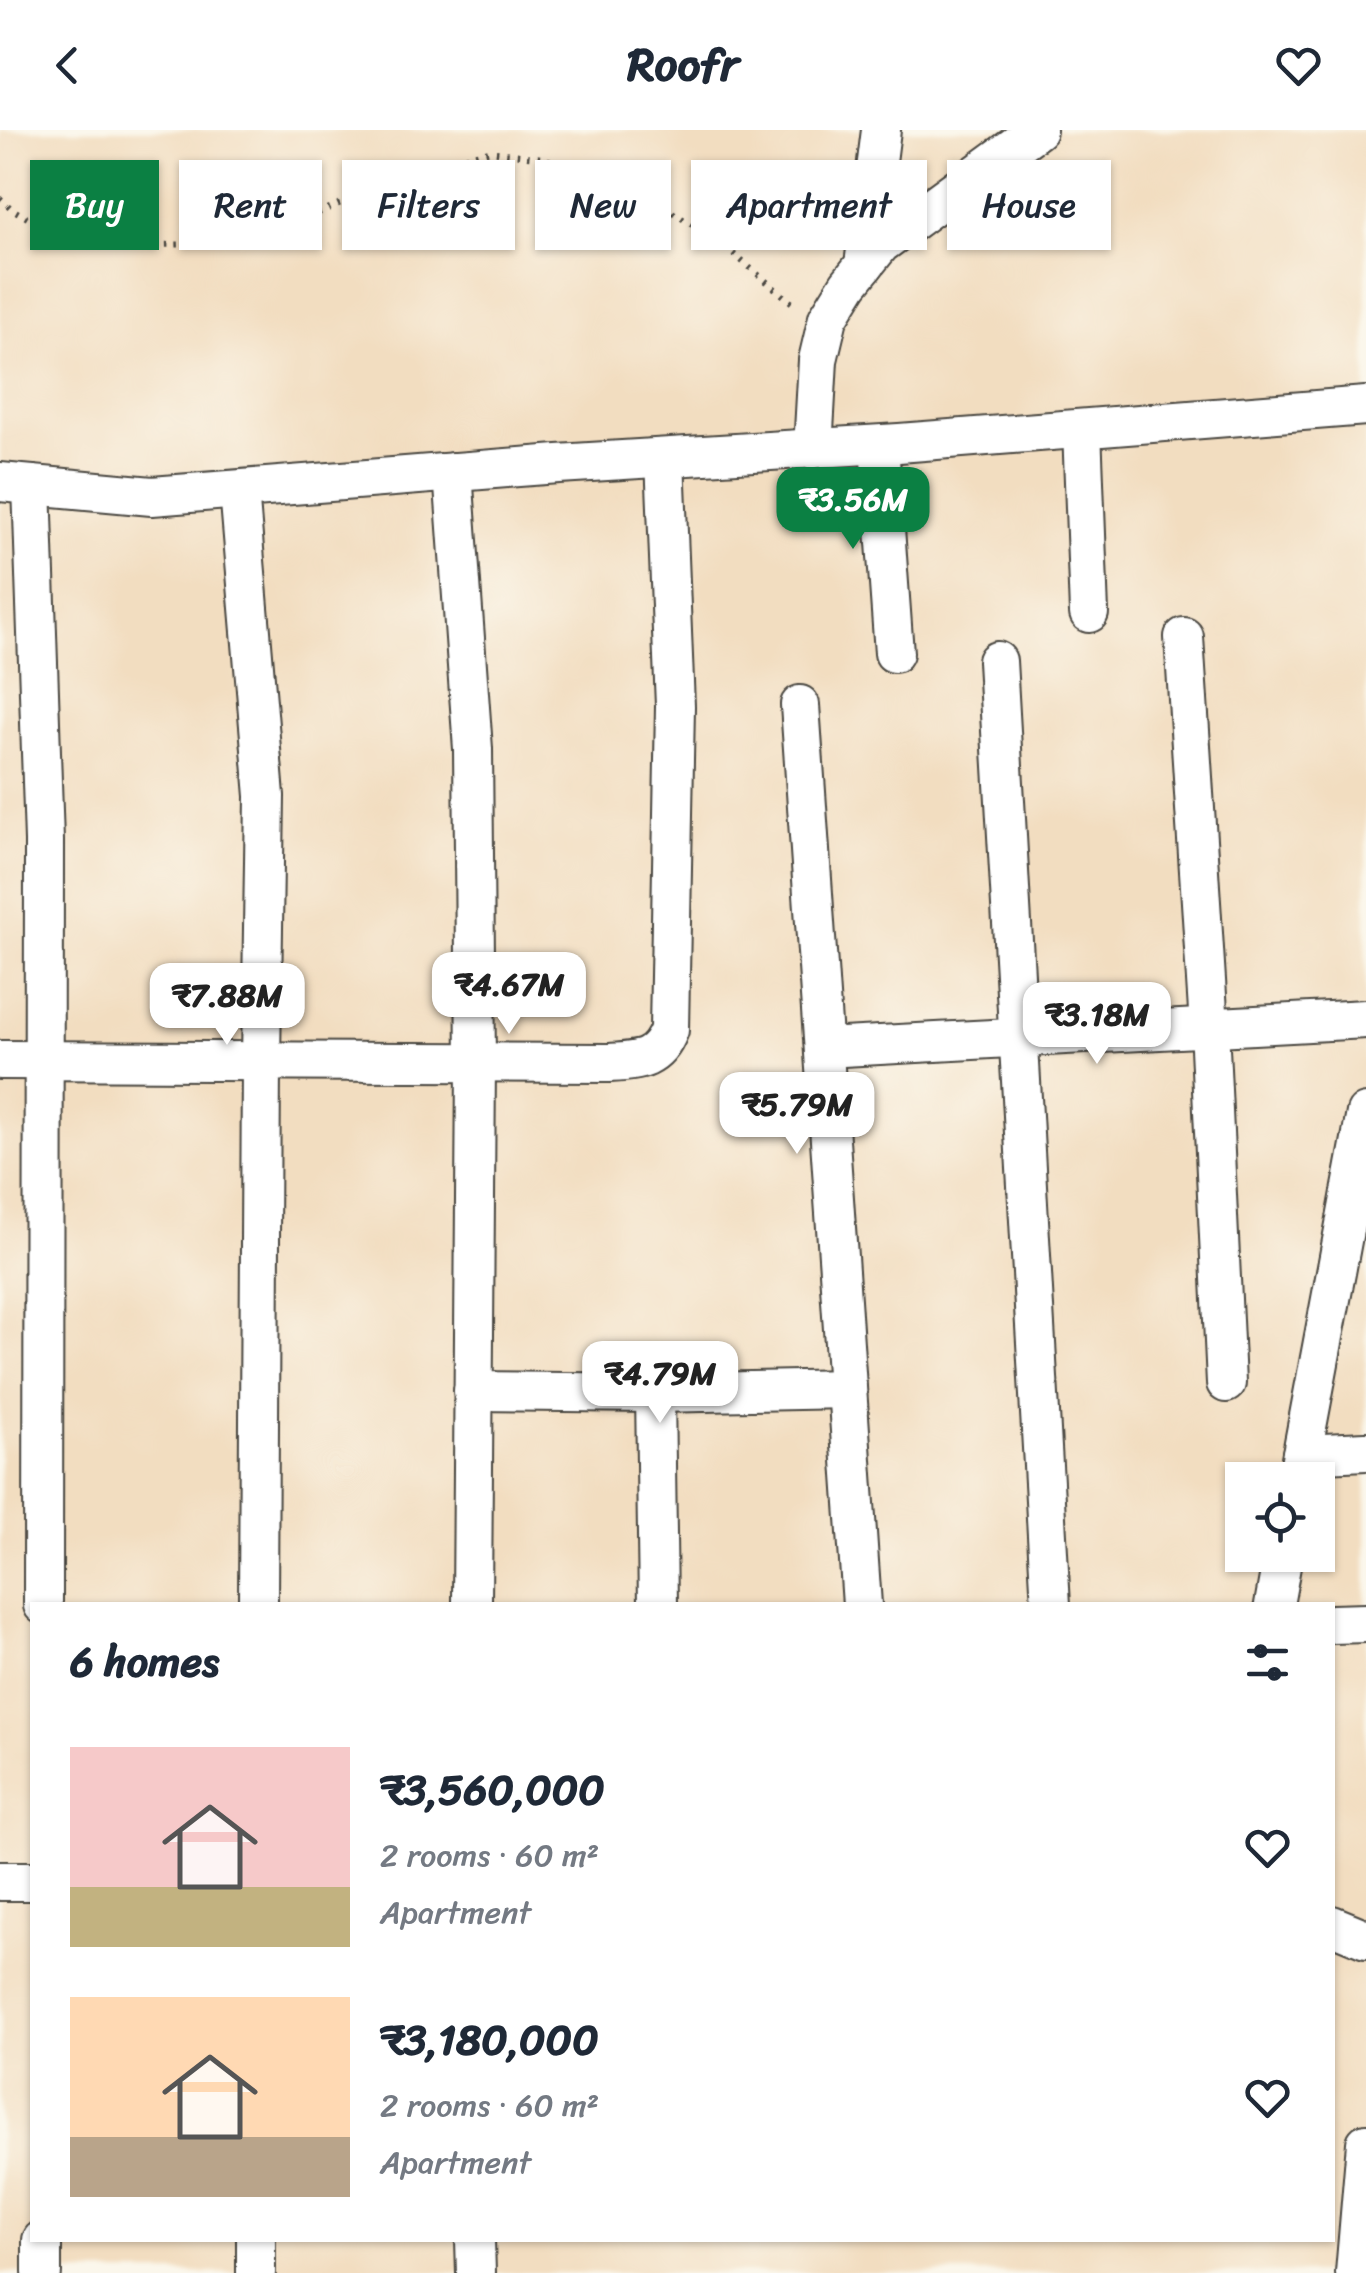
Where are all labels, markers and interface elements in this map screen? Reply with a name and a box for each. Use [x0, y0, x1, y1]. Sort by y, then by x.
text: Roofr [627, 25, 739, 105]
icon: back [40, 38, 95, 93]
icon: heart [1271, 38, 1326, 93]
chip: Buy [30, 160, 159, 250]
chip: Rent [179, 160, 322, 250]
chip: Filters [342, 160, 515, 250]
chip: New [535, 160, 671, 250]
chip: Apartment [691, 160, 927, 250]
chip: House [947, 160, 1111, 250]
pin: ₹3.56M [772, 467, 934, 552]
text: ₹3.56M [799, 471, 908, 528]
pin: ₹4.67M [428, 952, 590, 1037]
text: ₹4.67M [454, 956, 564, 1013]
pin: ₹7.88M [146, 963, 308, 1048]
text: ₹7.88M [172, 967, 282, 1024]
pin: ₹3.18M [1016, 982, 1178, 1067]
text: ₹3.18M [1045, 986, 1149, 1043]
pin: ₹5.79M [716, 1072, 878, 1157]
text: ₹5.79M [741, 1076, 853, 1133]
pin: ₹4.79M [579, 1341, 741, 1426]
text: ₹4.79M [604, 1345, 716, 1402]
map controls [1225, 1462, 1335, 1572]
button: locate [1225, 1462, 1335, 1572]
text: 6 homes [70, 1625, 219, 1699]
icon: filters [1240, 1635, 1295, 1690]
text: ₹3,560,000 [380, 1753, 605, 1827]
icon: home [150, 1787, 270, 1907]
icon: heart [1240, 1820, 1295, 1875]
text: 2 rooms · 60 m² [380, 1827, 599, 1884]
text: Apartment [380, 1884, 531, 1941]
text: ₹3,180,000 [380, 2003, 599, 2077]
icon: home [150, 2037, 270, 2157]
icon: heart [1240, 2070, 1295, 2125]
text: 2 rooms · 60 m² [380, 2077, 599, 2134]
text: Apartment [380, 2134, 531, 2191]

